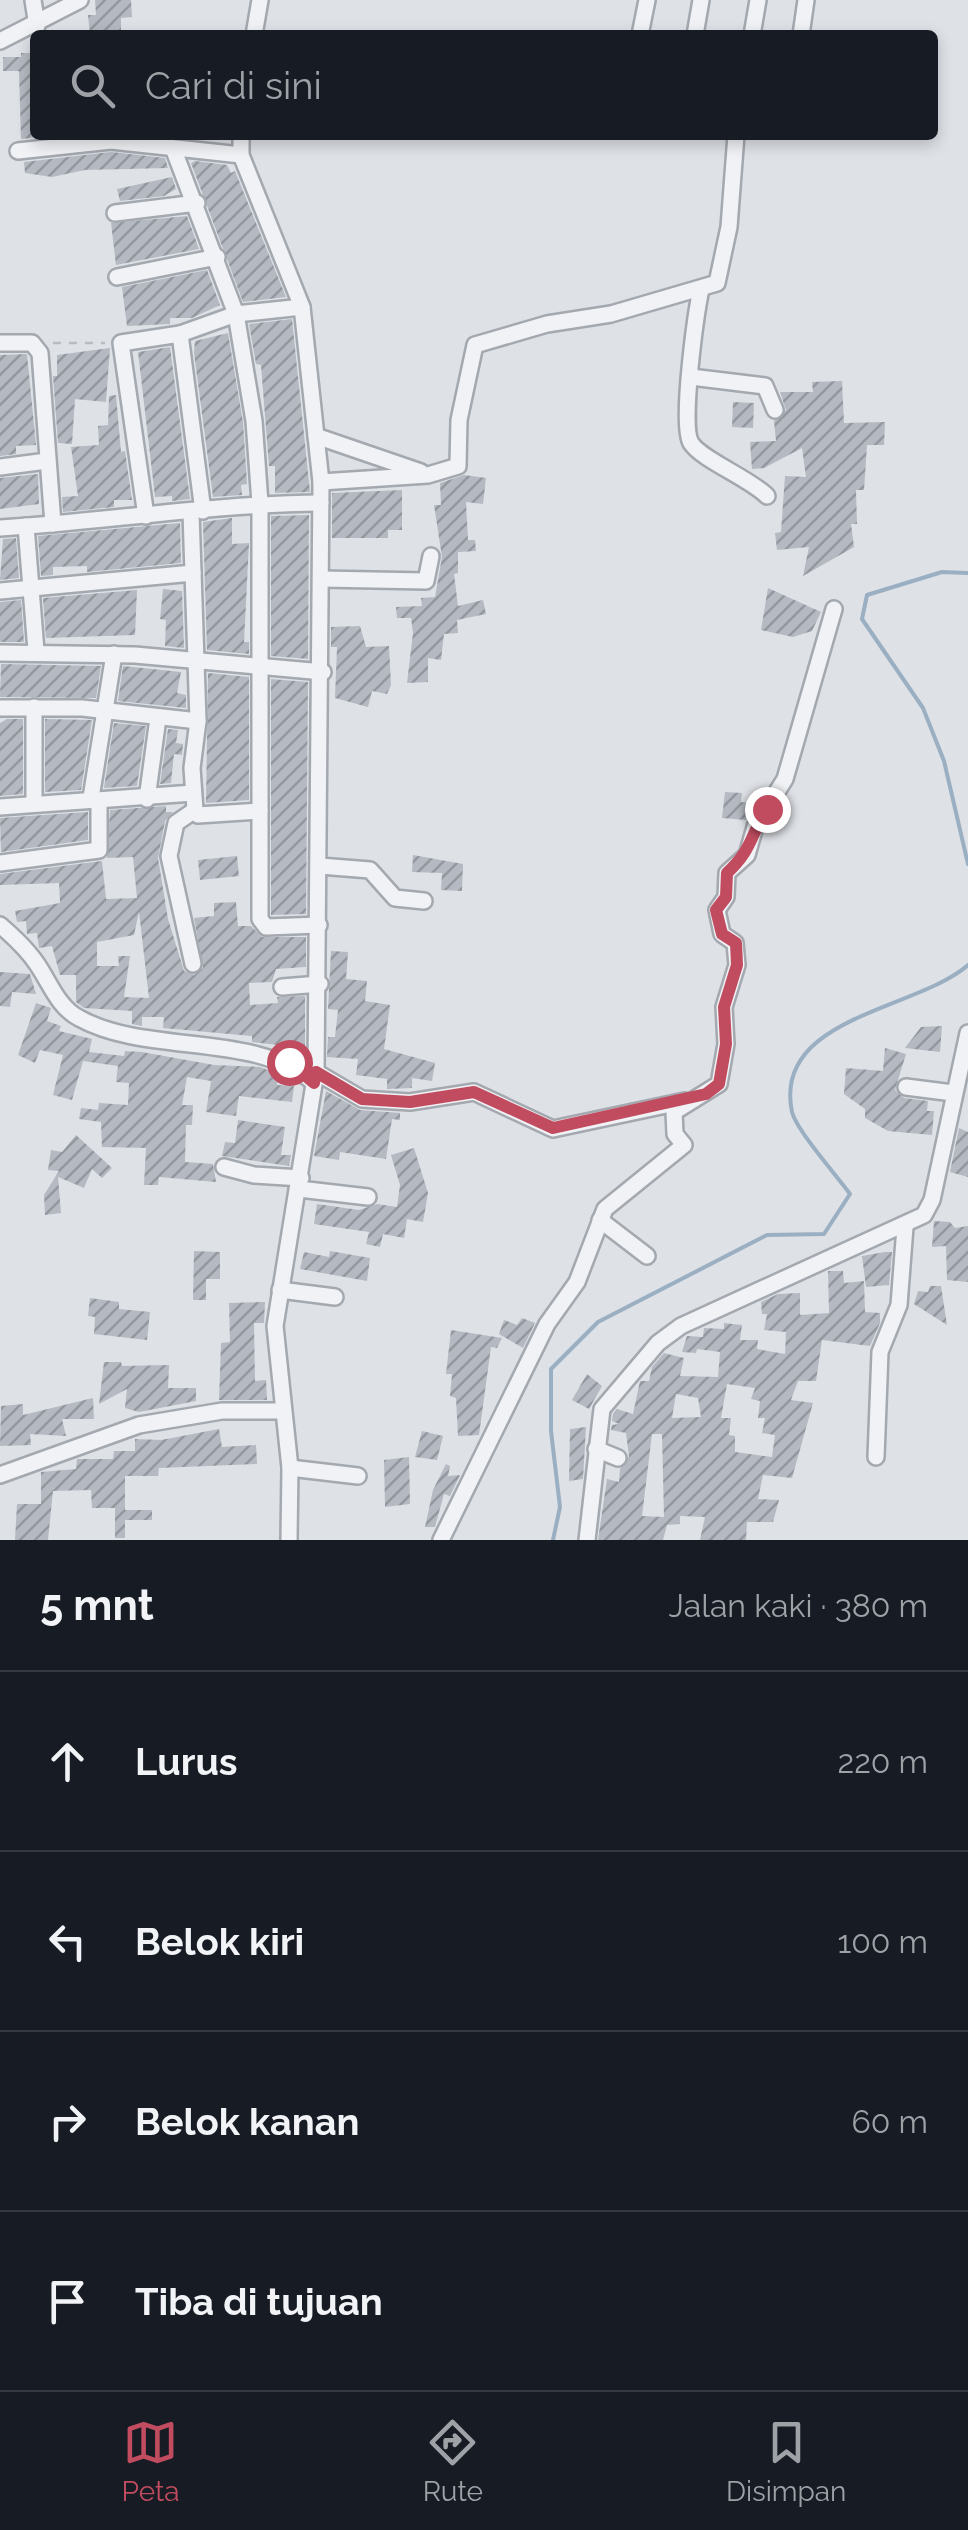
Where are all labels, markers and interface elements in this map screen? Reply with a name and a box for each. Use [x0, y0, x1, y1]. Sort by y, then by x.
search box [30, 30, 938, 140]
icon: search [65, 58, 120, 113]
text: Cari di sini [145, 63, 322, 108]
route end [745, 787, 791, 833]
route start [267, 1040, 313, 1086]
text: 5 mnt [40, 1581, 154, 1630]
text: Jalan kaki · 380 m [669, 1587, 928, 1624]
icon: ahead [40, 1734, 95, 1789]
text: Lurus [135, 1739, 238, 1784]
text: 220 m [838, 1743, 928, 1780]
icon: left [40, 1914, 95, 1969]
text: Belok kiri [135, 1919, 304, 1964]
text: 100 m [838, 1923, 928, 1960]
icon: right [40, 2094, 95, 2149]
text: Belok kanan [135, 2099, 360, 2144]
text: 60 m [852, 2103, 928, 2140]
icon: arrive [40, 2274, 95, 2329]
text: Tiba di tujuan [135, 2279, 383, 2324]
tab: Peta [122, 2415, 180, 2508]
tab: Rute [423, 2415, 483, 2508]
tab: Disimpan [726, 2415, 846, 2508]

